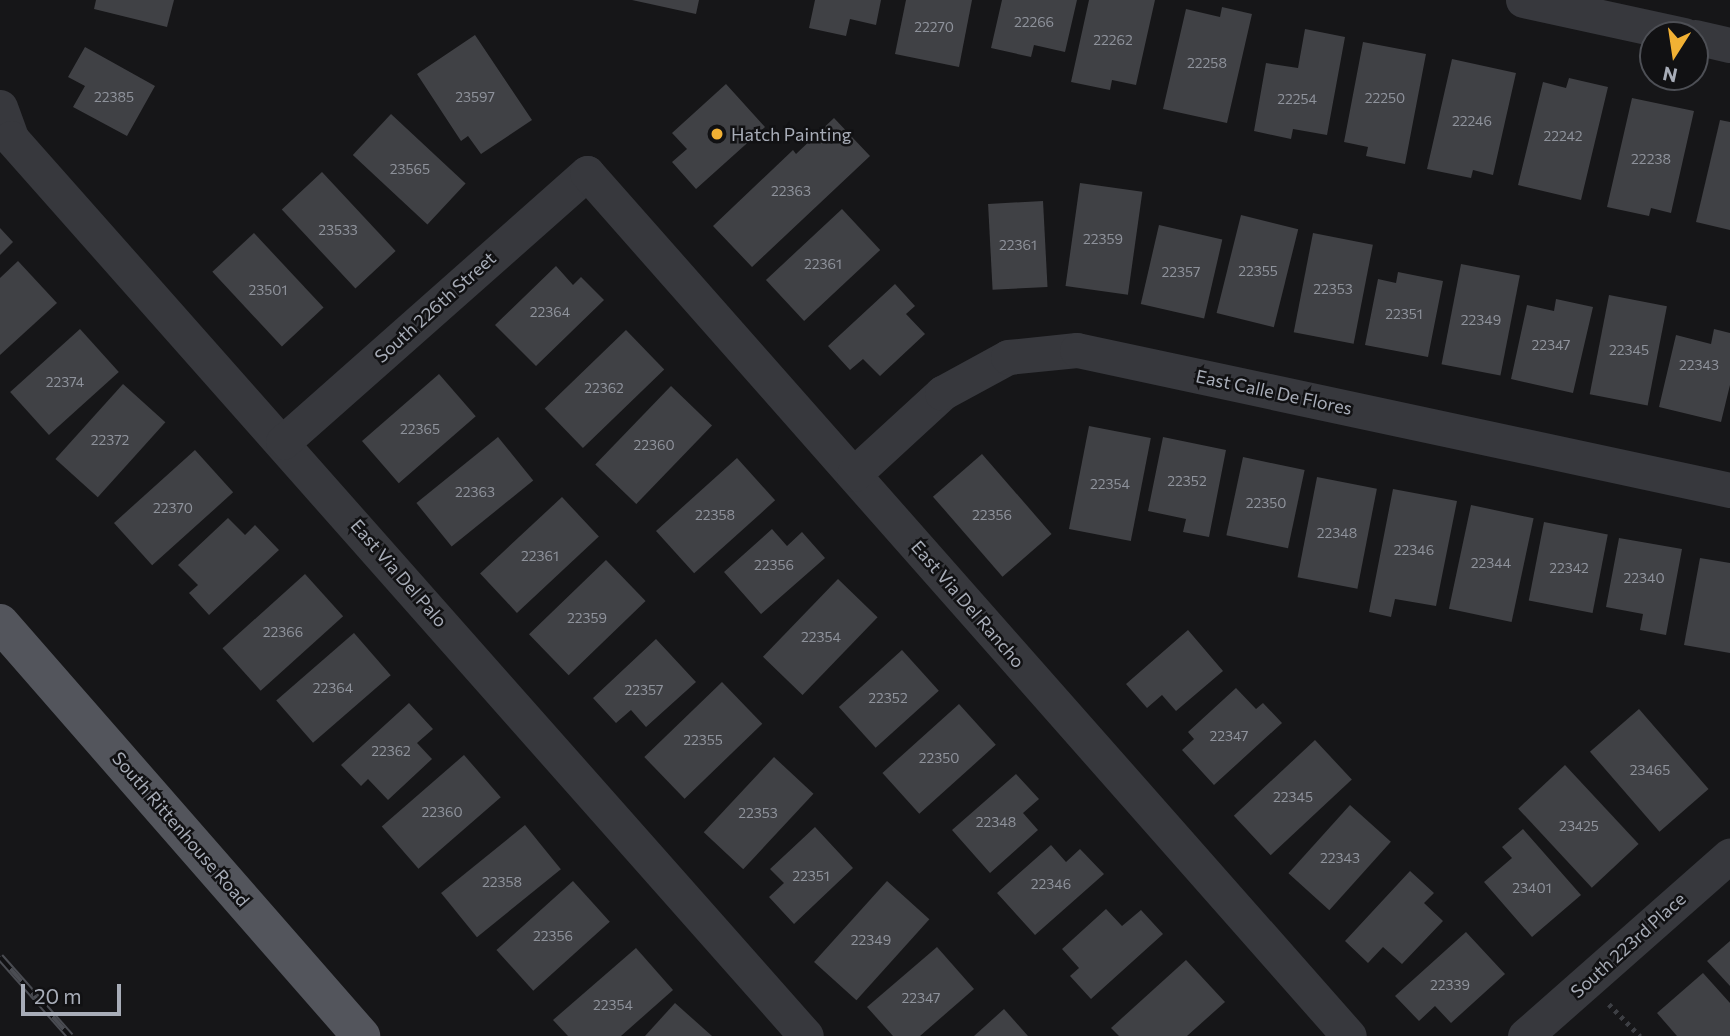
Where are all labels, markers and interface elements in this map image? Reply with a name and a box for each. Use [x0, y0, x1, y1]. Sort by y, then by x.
house number: 22266 [1014, 14, 1054, 30]
house number: 22270 [914, 19, 954, 35]
north arrow [1639, 21, 1709, 91]
house number: 22262 [1093, 32, 1133, 48]
house number: 22258 [1187, 55, 1227, 71]
text: N [1661, 62, 1679, 88]
house number: 22385 [94, 89, 134, 105]
house number: 23597 [455, 89, 495, 105]
house number: 22250 [1365, 90, 1405, 106]
house number: 22254 [1277, 91, 1317, 107]
house number: 22246 [1452, 113, 1492, 129]
place label: Hatch Painting [731, 123, 852, 145]
marker: Hatch Painting [709, 126, 725, 142]
house number: 22242 [1543, 128, 1583, 144]
house number: 22238 [1631, 151, 1671, 167]
house number: 23565 [390, 161, 430, 177]
house number: 22363 [771, 183, 811, 199]
house number: 23533 [318, 222, 358, 238]
house number: 22359 [1083, 231, 1123, 247]
house number: 22361 [999, 237, 1037, 253]
street label: South 226th Street [370, 247, 500, 367]
house number: 22361 [804, 256, 842, 272]
house number: 22355 [1238, 263, 1278, 279]
house number: 22357 [1162, 264, 1200, 280]
house number: 22353 [1313, 281, 1353, 297]
house number: 23501 [249, 282, 287, 298]
house number: 22364 [530, 304, 570, 320]
house number: 22351 [1385, 306, 1423, 322]
house number: 22349 [1461, 312, 1501, 328]
house number: 22347 [1531, 337, 1571, 353]
house number: 22345 [1609, 342, 1649, 358]
house number: 22343 [1679, 357, 1719, 373]
street label: East Calle De Flores [1194, 365, 1354, 419]
house number: 22374 [46, 374, 84, 390]
house number: 22362 [584, 380, 624, 396]
house number: 22365 [400, 421, 440, 437]
house number: 22372 [91, 432, 129, 448]
house number: 22360 [633, 437, 675, 453]
house number: 22352 [1167, 473, 1207, 489]
house number: 22354 [1090, 476, 1130, 492]
house number: 22363 [455, 484, 495, 500]
house number: 22350 [1246, 495, 1286, 511]
house number: 22370 [153, 500, 193, 516]
house number: 22358 [695, 507, 735, 523]
house number: 22356 [972, 507, 1012, 523]
street label: East Via Del Palo [346, 515, 452, 631]
house number: 22348 [1317, 525, 1357, 541]
street label: East Via Del Rancho [907, 536, 1029, 672]
house number: 22346 [1394, 542, 1434, 558]
house number: 22361 [521, 548, 559, 564]
house number: 22344 [1471, 555, 1511, 571]
house number: 22356 [754, 557, 794, 573]
house number: 22342 [1549, 560, 1589, 576]
house number: 22340 [1623, 570, 1665, 586]
house number: 22359 [567, 610, 607, 626]
house number: 22366 [263, 624, 303, 640]
house number: 22354 [801, 629, 841, 645]
house number: 22364 [313, 680, 353, 696]
house number: 22357 [625, 682, 663, 698]
house number: 22352 [868, 690, 908, 706]
house number: 22347 [1209, 728, 1249, 744]
house number: 22355 [683, 732, 723, 748]
house number: 22362 [371, 743, 411, 759]
street label: South Rittenhouse Road [108, 747, 254, 911]
house number: 22350 [919, 750, 959, 766]
house number: 23465 [1630, 762, 1670, 778]
house number: 22345 [1273, 789, 1313, 805]
house number: 22360 [421, 804, 463, 820]
house number: 22353 [738, 805, 778, 821]
house number: 22348 [976, 814, 1016, 830]
house number: 23425 [1559, 818, 1599, 834]
house number: 22343 [1320, 850, 1360, 866]
house number: 22351 [792, 868, 830, 884]
house number: 22358 [482, 874, 522, 890]
house number: 22346 [1031, 876, 1071, 892]
house number: 23401 [1512, 880, 1552, 896]
street label: South 223rd Place [1566, 888, 1690, 1002]
house number: 22356 [533, 928, 573, 944]
house number: 22349 [851, 932, 891, 948]
scale bar [24, 970, 124, 1014]
house number: 22339 [1430, 977, 1470, 993]
text: 20 m [34, 983, 82, 1008]
house number: 22347 [901, 990, 941, 1006]
house number: 22354 [593, 997, 633, 1013]

